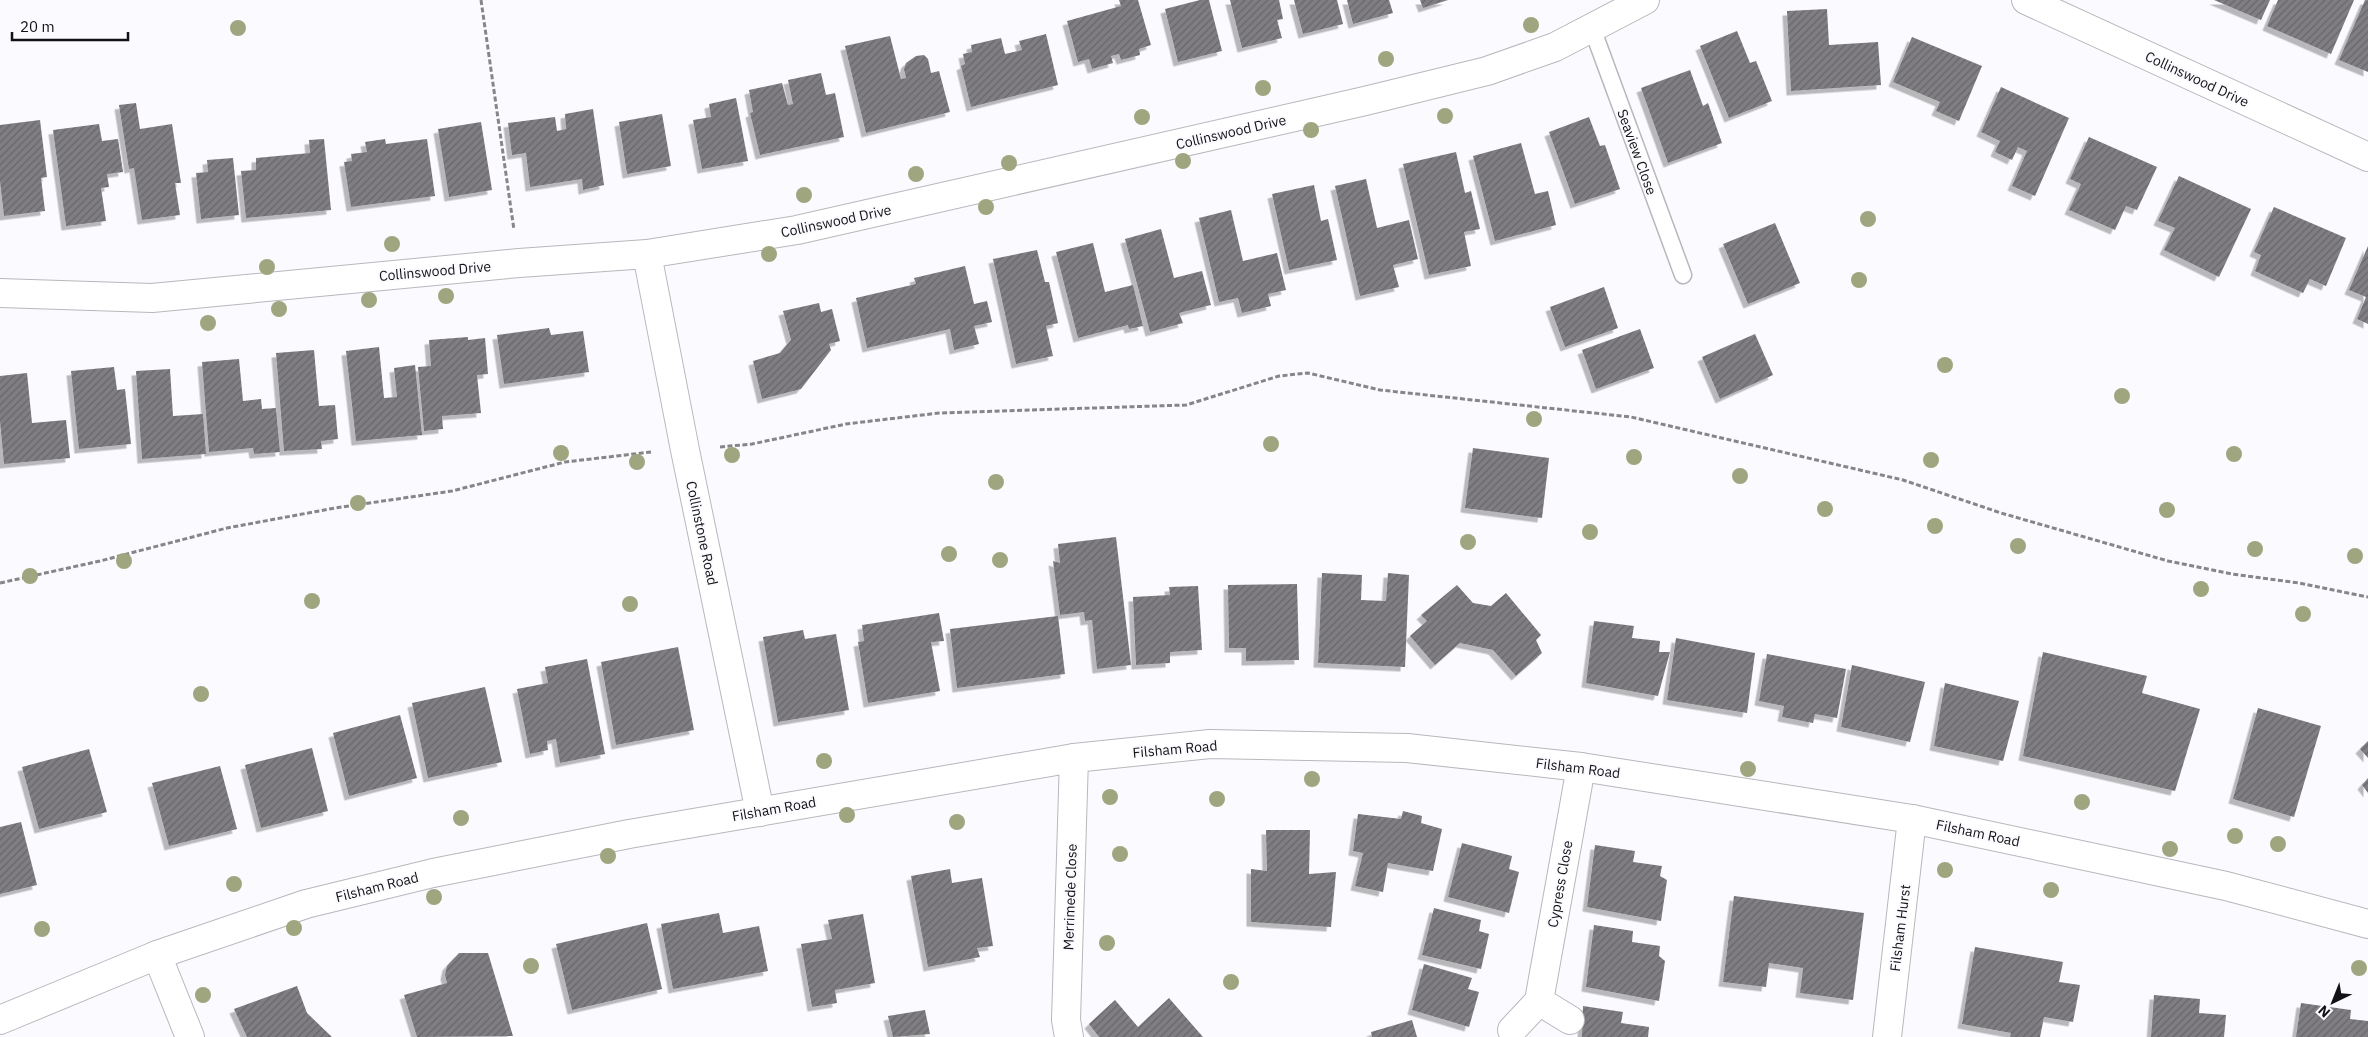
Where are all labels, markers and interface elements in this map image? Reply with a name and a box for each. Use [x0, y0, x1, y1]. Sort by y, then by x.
scale bar [12, 10, 129, 42]
text: 20 m [20, 17, 55, 36]
street label: Collinswood Drive [2142, 47, 2252, 111]
street label: Seaview Close [1613, 107, 1661, 198]
street label: Collinswood Drive [1174, 111, 1288, 153]
street label: Collinswood Drive [779, 200, 893, 241]
street label: Collinswood Drive [378, 257, 492, 285]
street label: Collinstone Road [682, 479, 722, 587]
street label: Filsham Road [1132, 736, 1218, 762]
street label: Filsham Road [1535, 754, 1621, 782]
street label: Filsham Road [731, 793, 817, 825]
street label: Filsham Road [1935, 815, 2021, 851]
street label: Cypress Close [1543, 839, 1577, 929]
street label: Merrimede Close [1059, 843, 1081, 951]
street label: Filsham Road [334, 868, 420, 906]
street label: Filsham Hurst [1886, 883, 1914, 973]
north arrow [2308, 977, 2358, 1027]
text: N [2314, 1001, 2334, 1022]

